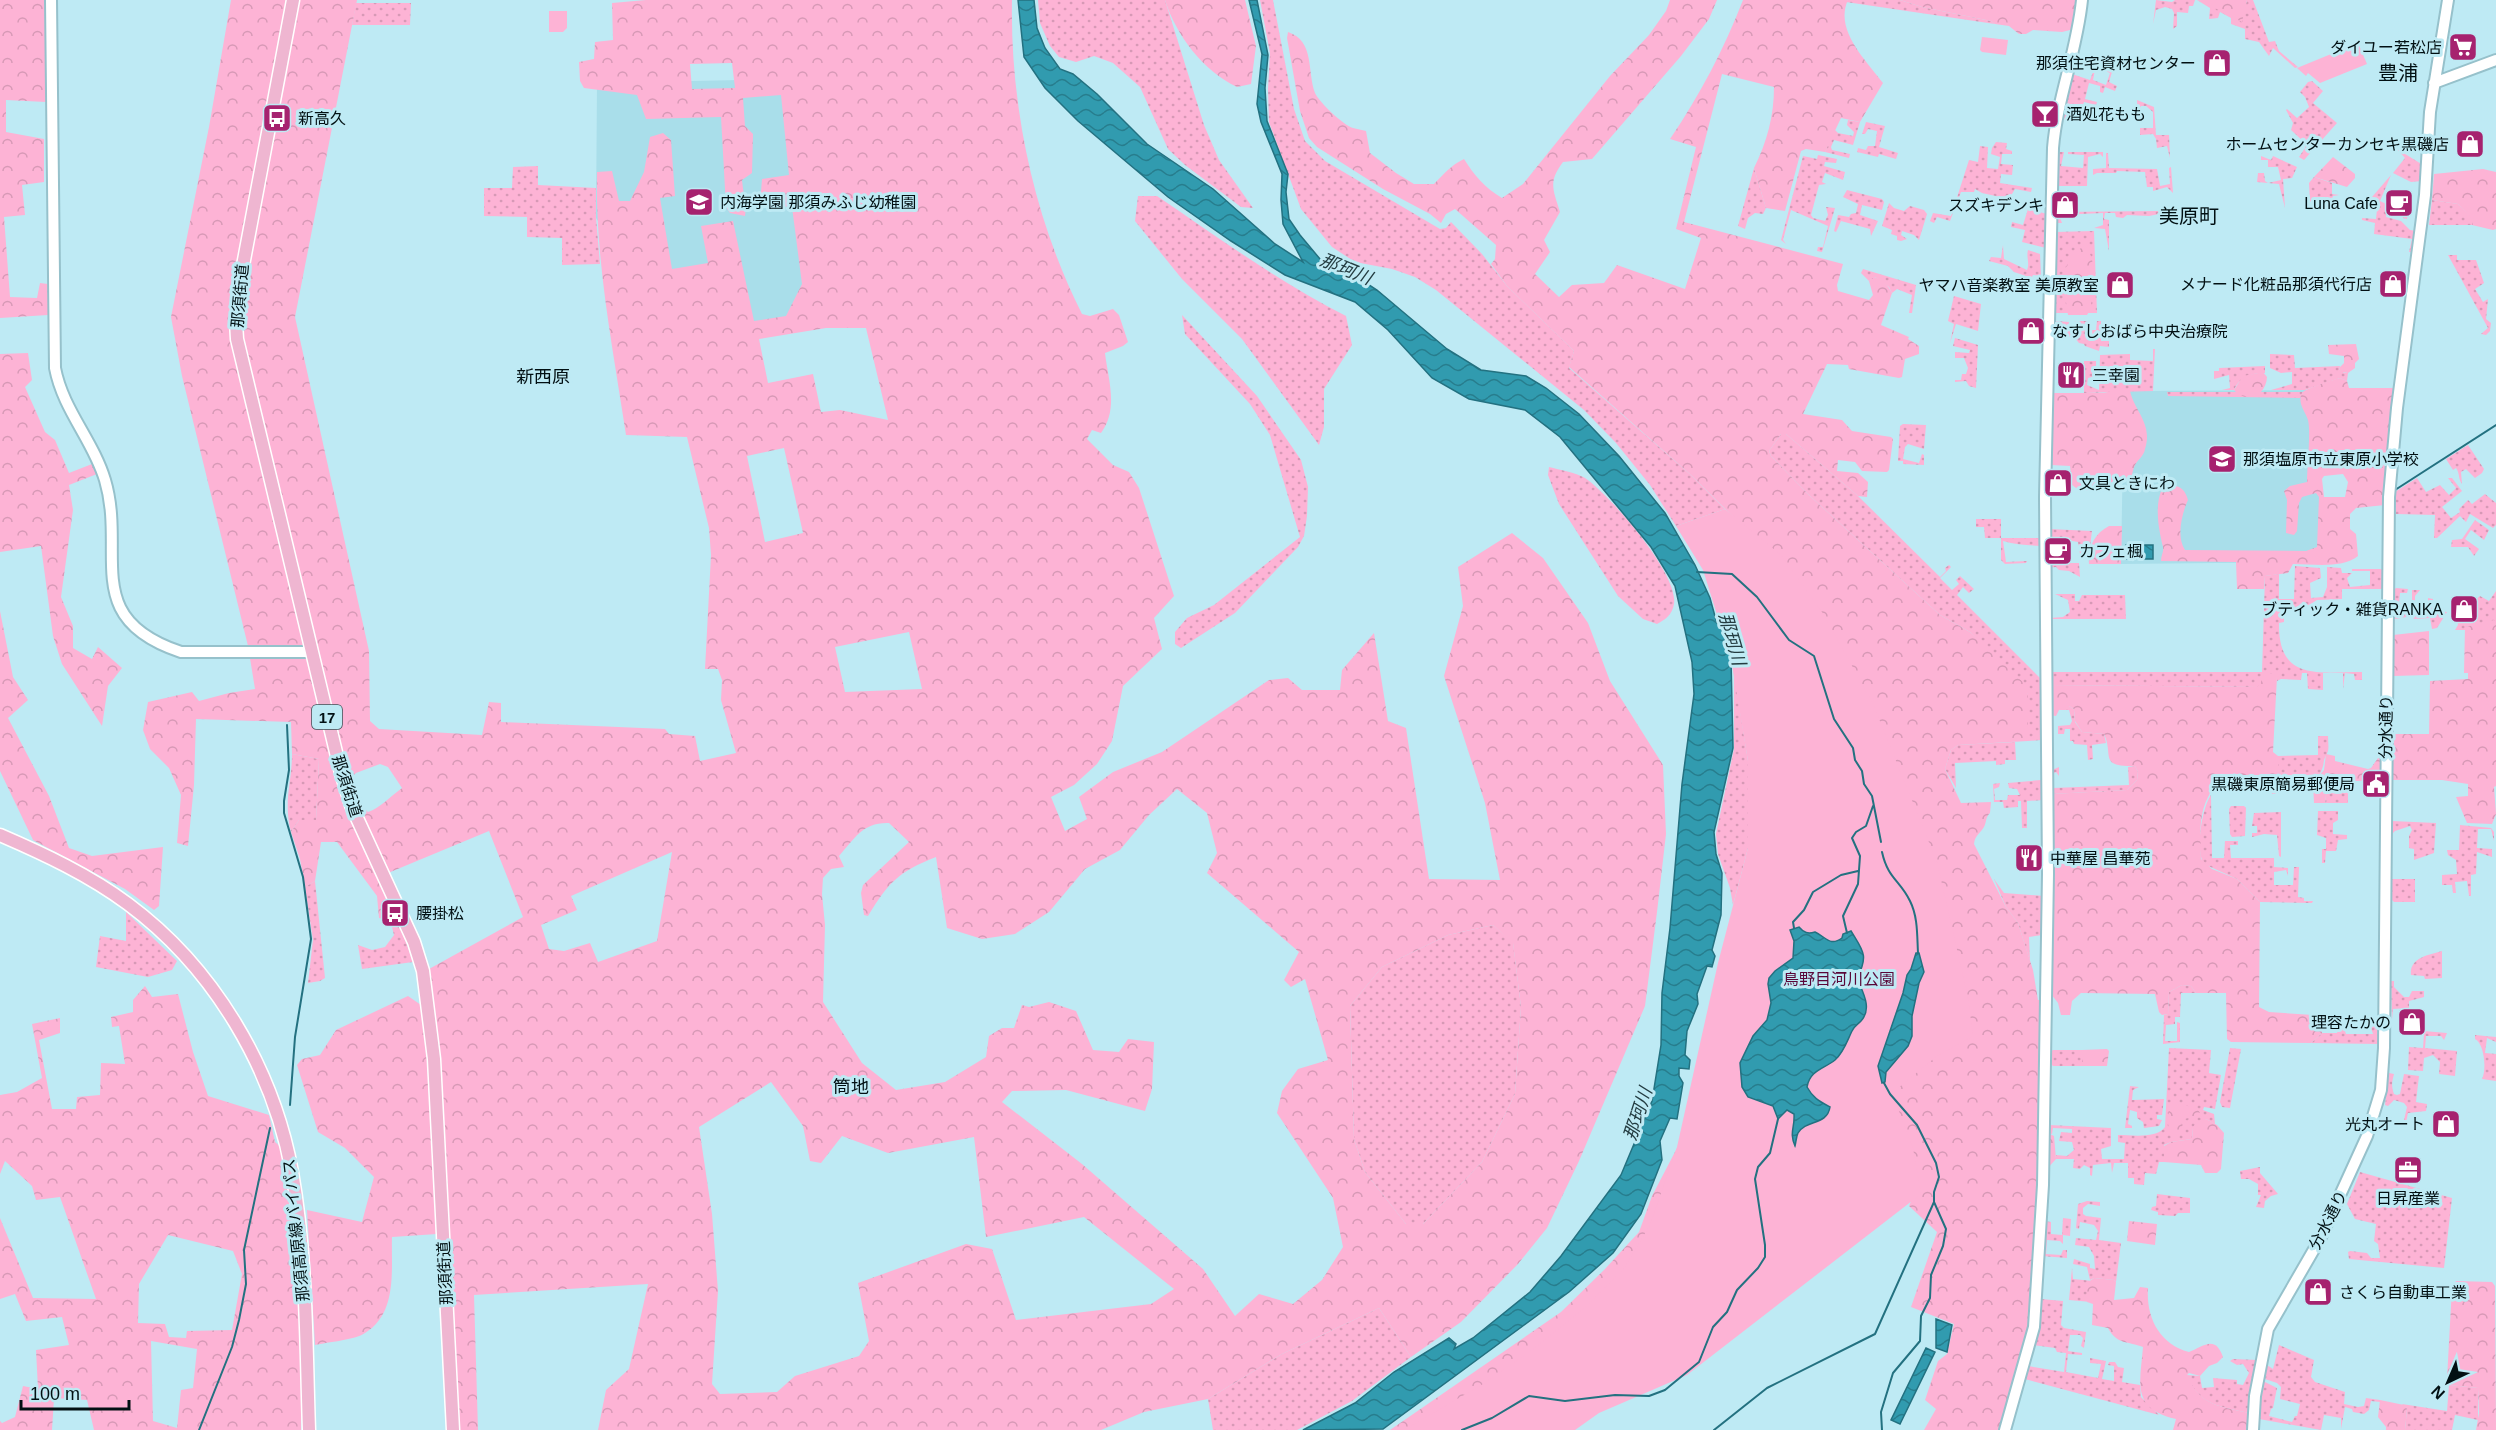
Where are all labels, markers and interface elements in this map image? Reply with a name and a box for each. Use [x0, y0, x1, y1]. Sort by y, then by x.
supermarket icon: ダイユー若松店 [2447, 31, 2479, 63]
place label: ダイユー若松店 [2330, 39, 2442, 56]
shop icon: 那須住宅資材センター [2201, 47, 2233, 79]
place label: 那須住宅資材センター [2036, 55, 2196, 72]
district label: 豊浦 [2378, 62, 2418, 84]
bar icon: 酒処花もも [2029, 98, 2061, 130]
bus stop icon: 新高久 [261, 102, 293, 134]
place label: 酒処花もも [2066, 106, 2146, 123]
place label: 新高久 [298, 110, 346, 127]
shop icon: ホームセンターカンセキ黒磯店 [2454, 128, 2486, 160]
place label: ホームセンターカンセキ黒磯店 [2225, 136, 2449, 153]
school or university icon: 内海学園 那須みふじ幼稚園 [683, 186, 715, 218]
cafe icon: Luna Cafe [2383, 187, 2415, 219]
shop icon: スズキデンキ [2049, 189, 2081, 221]
place label: 内海学園 那須みふじ幼稚園 [720, 194, 916, 211]
place label: Luna Cafe [2304, 195, 2378, 212]
place label: スズキデンキ [1948, 197, 2044, 214]
district label: 美原町 [2159, 205, 2219, 227]
water label: 那珂川 [1317, 250, 1377, 289]
street label: 那須街道 [229, 263, 251, 329]
shop icon: メナード化粧品那須代行店 [2377, 268, 2409, 300]
shop icon: ヤマハ音楽教室 美原教室 [2104, 269, 2136, 301]
place label: メナード化粧品那須代行店 [2180, 276, 2372, 293]
place label: ヤマハ音楽教室 美原教室 [1919, 277, 2099, 294]
shop icon: なすしおばら中央治療院 [2015, 315, 2047, 347]
place label: なすしおばら中央治療院 [2052, 323, 2228, 340]
restaurant icon: 三幸園 [2055, 359, 2087, 391]
district label: 新西原 [516, 367, 570, 387]
place label: 三幸園 [2092, 367, 2140, 384]
school or university icon: 那須塩原市立東原小学校 [2206, 443, 2238, 475]
place label: 那須塩原市立東原小学校 [2243, 451, 2419, 468]
shop icon: 文具ときにわ [2042, 467, 2074, 499]
place label: 文具ときにわ [2079, 475, 2175, 492]
cafe icon: カフェ楓 [2042, 535, 2074, 567]
place label: カフェ楓 [2079, 543, 2143, 560]
shop icon: ブティック・雑貨RANKA [2448, 593, 2480, 625]
place label: ブティック・雑貨RANKA [2261, 601, 2443, 618]
water label: 那珂川 [1715, 610, 1750, 670]
street label: 分水通り [2377, 695, 2395, 759]
road number: 17 [312, 705, 342, 729]
street label: 那須街道 [329, 753, 365, 819]
public building icon: 黒磯東原簡易郵便局 [2360, 768, 2392, 800]
place label: 黒磯東原簡易郵便局 [2211, 776, 2355, 793]
restaurant icon: 中華屋 昌華苑 [2013, 842, 2045, 874]
place label: 中華屋 昌華苑 [2050, 850, 2150, 867]
bus stop icon: 腰掛松 [379, 897, 411, 929]
place label: 腰掛松 [416, 905, 464, 922]
park label: 鳥野目河川公園 [1783, 971, 1895, 988]
shop icon: 理容たかの [2396, 1006, 2428, 1038]
place label: 理容たかの [2311, 1014, 2391, 1031]
district label: 筒地 [833, 1077, 869, 1097]
water label: 那珂川 [1620, 1083, 1656, 1143]
shop icon: 光丸オート [2430, 1108, 2462, 1140]
place label: 光丸オート [2345, 1116, 2425, 1133]
office icon: 日昇産業 [2392, 1154, 2424, 1186]
street label: 那須高原線バイパス [280, 1158, 312, 1302]
street label: 分水通り [2306, 1188, 2350, 1252]
place label: 日昇産業 [2376, 1190, 2440, 1207]
street label: 那須街道 [435, 1241, 455, 1305]
shop icon: さくら自動車工業 [2302, 1276, 2334, 1308]
place label: さくら自動車工業 [2339, 1284, 2467, 1301]
north arrow [2418, 1352, 2478, 1412]
scale bar [21, 1373, 129, 1411]
text: N [2428, 1382, 2448, 1403]
text: 100 m [30, 1384, 80, 1404]

